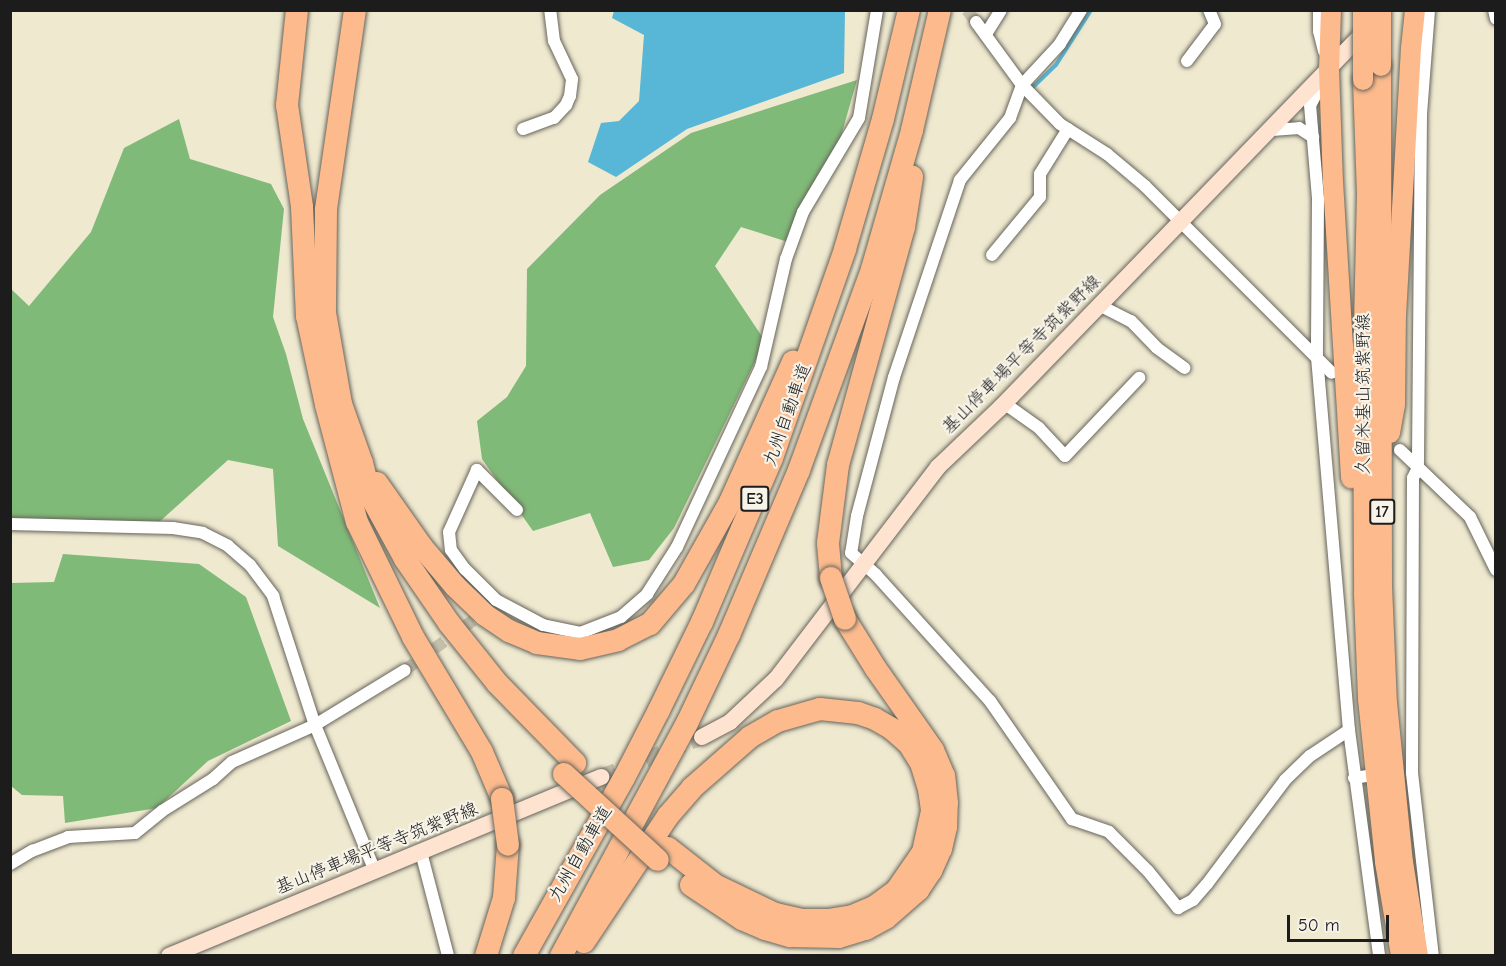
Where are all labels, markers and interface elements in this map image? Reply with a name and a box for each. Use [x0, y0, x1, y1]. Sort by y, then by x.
street label: 基山停車場平等寺筑紫野線 [938, 271, 1106, 439]
street label: 久留米基山筑紫野線 [1353, 313, 1375, 475]
street label: 九州自動車道 [759, 361, 817, 469]
road number: E3 [740, 486, 770, 512]
road number: 17 [1368, 499, 1396, 525]
street label: 基山停車場平等寺筑紫野線 [273, 799, 481, 899]
street label: 九州自動車道 [545, 802, 617, 906]
scale bar [1290, 903, 1392, 941]
text: 50 m [1298, 915, 1340, 936]

